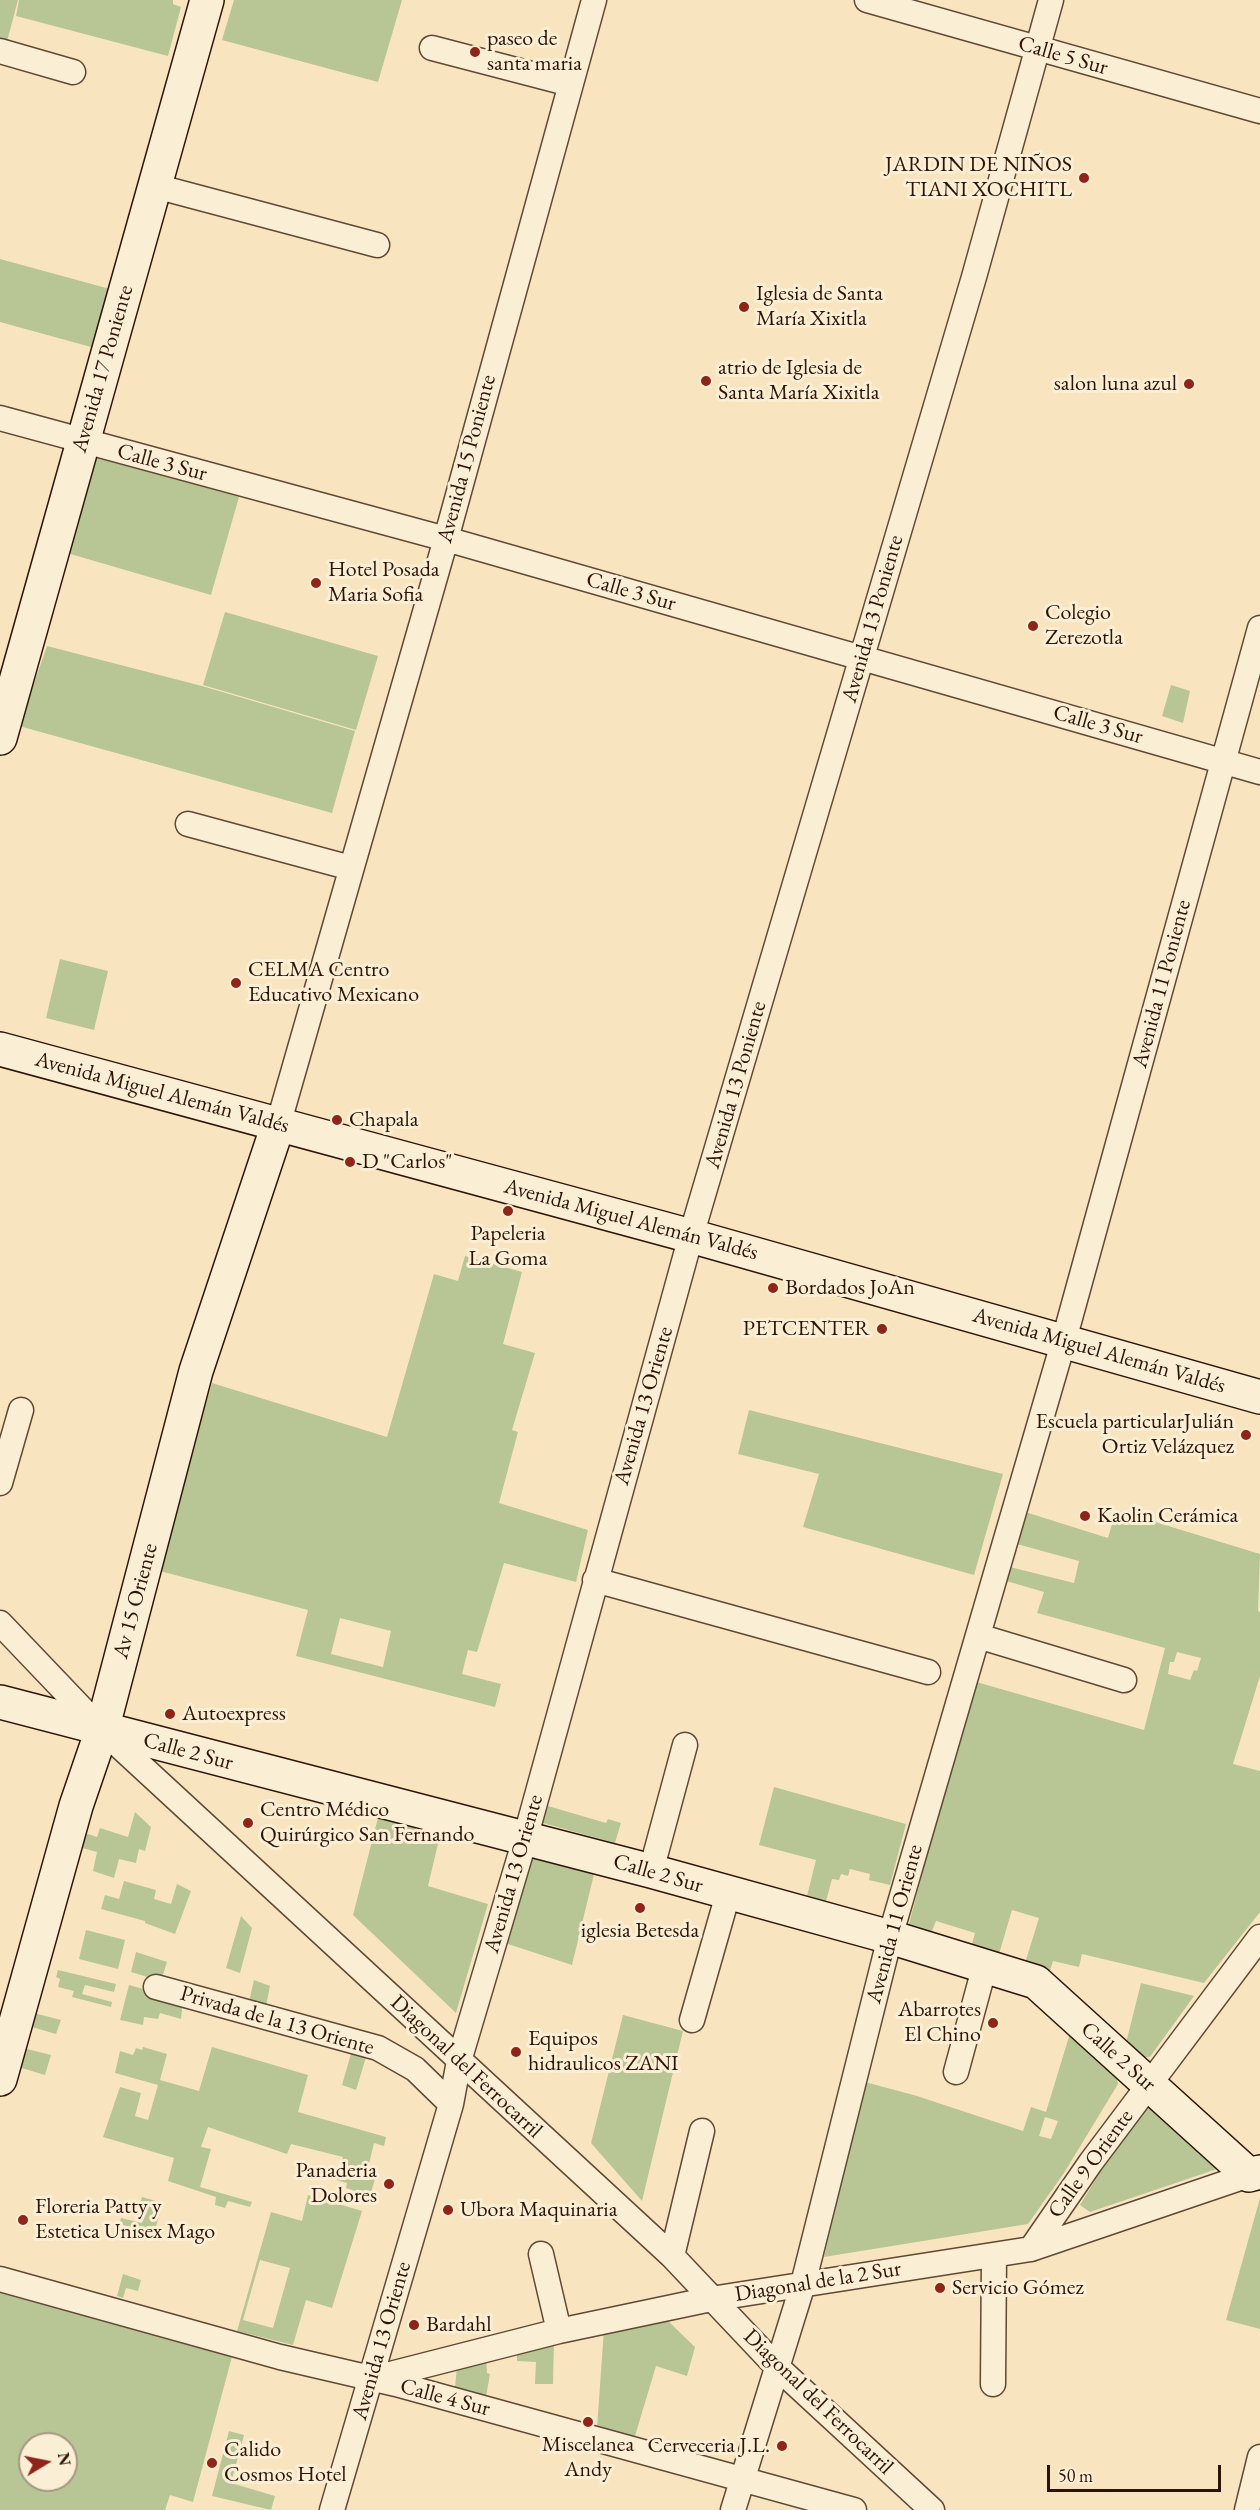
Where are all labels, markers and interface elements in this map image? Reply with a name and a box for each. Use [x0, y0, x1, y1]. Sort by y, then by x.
place label: paseo de santa maria [487, 26, 582, 78]
street label: Calle 5 Sur [1015, 31, 1111, 81]
marker: paseo de santa maria [468, 45, 482, 59]
place label: JARDIN DE NIÑOS TIANI XOCHITL [885, 152, 1072, 204]
marker: JARDIN DE NIÑOS TIANI XOCHITL [1077, 171, 1091, 185]
place label: Iglesia de Santa María Xixitla [756, 281, 883, 332]
street label: Avenida 17 Poniente [66, 282, 140, 456]
marker: Iglesia de Santa María Xixitla [737, 300, 751, 314]
place label: atrio de Iglesia de Santa María Xixitla [718, 355, 880, 406]
place label: salon luna azul [1054, 371, 1177, 397]
street label: Avenida 15 Poniente [432, 372, 502, 546]
marker: atrio de Iglesia de Santa María Xixitla [699, 374, 713, 388]
marker: salon luna azul [1182, 377, 1196, 391]
street label: Calle 3 Sur [114, 438, 210, 488]
street label: Avenida 13 Poniente [836, 532, 910, 706]
place label: Hotel Posada Maria Sofia [328, 557, 440, 608]
street label: Calle 3 Sur [583, 567, 679, 617]
marker: Hotel Posada Maria Sofia [309, 576, 323, 590]
place label: Colegio Zerezotla [1045, 600, 1123, 652]
marker: Colegio Zerezotla [1026, 619, 1040, 633]
street label: Calle 3 Sur [1050, 700, 1146, 750]
street label: Avenida 11 Poniente [1127, 897, 1197, 1071]
place label: CELMA Centro Educativo Mexicano [248, 957, 419, 1008]
marker: CELMA Centro Educativo Mexicano [229, 976, 243, 990]
street label: Avenida 13 Poniente [699, 998, 773, 1172]
street label: Avenida Miguel Alemán Valdés [32, 1046, 292, 1140]
place label: Chapala [349, 1107, 419, 1133]
marker: Chapala [330, 1113, 344, 1127]
place label: D "Carlos" [362, 1149, 453, 1175]
marker: D "Carlos" [343, 1155, 357, 1169]
street label: Avenida Miguel Alemán Valdés [501, 1173, 761, 1267]
marker: Papeleria La Goma [501, 1204, 515, 1218]
place label: Papeleria La Goma [469, 1221, 547, 1272]
place label: Bordados JoAn [785, 1275, 915, 1301]
marker: Bordados JoAn [766, 1281, 780, 1295]
street label: Avenida Miguel Alemán Valdés [970, 1302, 1228, 1400]
place label: PETCENTER [743, 1316, 870, 1342]
marker: PETCENTER [875, 1322, 889, 1336]
street label: Avenida 13 Oriente [609, 1324, 679, 1488]
place label: Escuela particularJulián Ortiz Velázquez [1035, 1409, 1234, 1460]
marker: Escuela particularJulián Ortiz Velázquez [1239, 1428, 1253, 1442]
place label: Kaolin Cerámica [1097, 1503, 1238, 1529]
marker: Kaolin Cerámica [1078, 1509, 1092, 1523]
street label: Av 15 Oriente [108, 1540, 164, 1662]
place label: Autoexpress [182, 1701, 286, 1727]
marker: Autoexpress [163, 1707, 177, 1721]
street label: Calle 2 Sur [140, 1727, 236, 1777]
street label: Avenida 13 Oriente [479, 1792, 549, 1956]
place label: Centro Médico Quirúrgico San Fernando [260, 1797, 474, 1849]
marker: Centro Médico Quirúrgico San Fernando [241, 1816, 255, 1830]
street label: Avenida 11 Oriente [861, 1842, 929, 2006]
street label: Calle 2 Sur [610, 1849, 706, 1899]
marker: iglesia Betesda [633, 1901, 647, 1915]
place label: iglesia Betesda [581, 1918, 699, 1944]
street label: Privada de la 13 Oriente [177, 1981, 377, 2061]
street label: Diagonal del Ferrocarril [385, 1990, 547, 2144]
place label: Abarrotes El Chino [898, 1997, 981, 2048]
marker: Abarrotes El Chino [986, 2016, 1000, 2030]
street label: Calle 2 Sur [1075, 2016, 1161, 2098]
place label: Equipos hidraulicos ZANI [528, 2026, 679, 2078]
marker: Equipos hidraulicos ZANI [509, 2045, 523, 2059]
street label: Calle 9 Oriente [1043, 2104, 1139, 2224]
place label: Panaderia Dolores [296, 2158, 377, 2210]
marker: Panaderia Dolores [382, 2177, 396, 2191]
place label: Floreria Patty y Estetica Unisex Mago [35, 2194, 215, 2246]
place label: Ubora Maquinaria [460, 2197, 618, 2223]
marker: Ubora Maquinaria [441, 2203, 455, 2217]
marker: Floreria Patty y Estetica Unisex Mago [16, 2213, 30, 2227]
street label: Diagonal de la 2 Sur [733, 2256, 903, 2308]
street label: Avenida 13 Oriente [347, 2259, 417, 2423]
place label: Servicio Gómez [952, 2275, 1084, 2301]
marker: Servicio Gómez [933, 2281, 947, 2295]
place label: Bardahl [426, 2312, 492, 2338]
marker: Bardahl [407, 2318, 421, 2332]
street label: Diagonal del Ferrocarril [738, 2324, 898, 2480]
street label: Calle 4 Sur [397, 2373, 493, 2423]
marker: Miscelanea Andy [581, 2415, 595, 2429]
north arrow [18, 2432, 78, 2492]
place label: Miscelanea Andy [542, 2432, 634, 2484]
place label: Cerveceria J.L. [648, 2433, 770, 2459]
place label: Calido Cosmos Hotel [224, 2437, 347, 2488]
marker: Cerveceria J.L. [775, 2439, 789, 2453]
text: N [53, 2451, 76, 2467]
scale bar [1050, 2453, 1224, 2491]
marker: Calido Cosmos Hotel [205, 2456, 219, 2470]
text: 50 m [1058, 2464, 1093, 2487]

